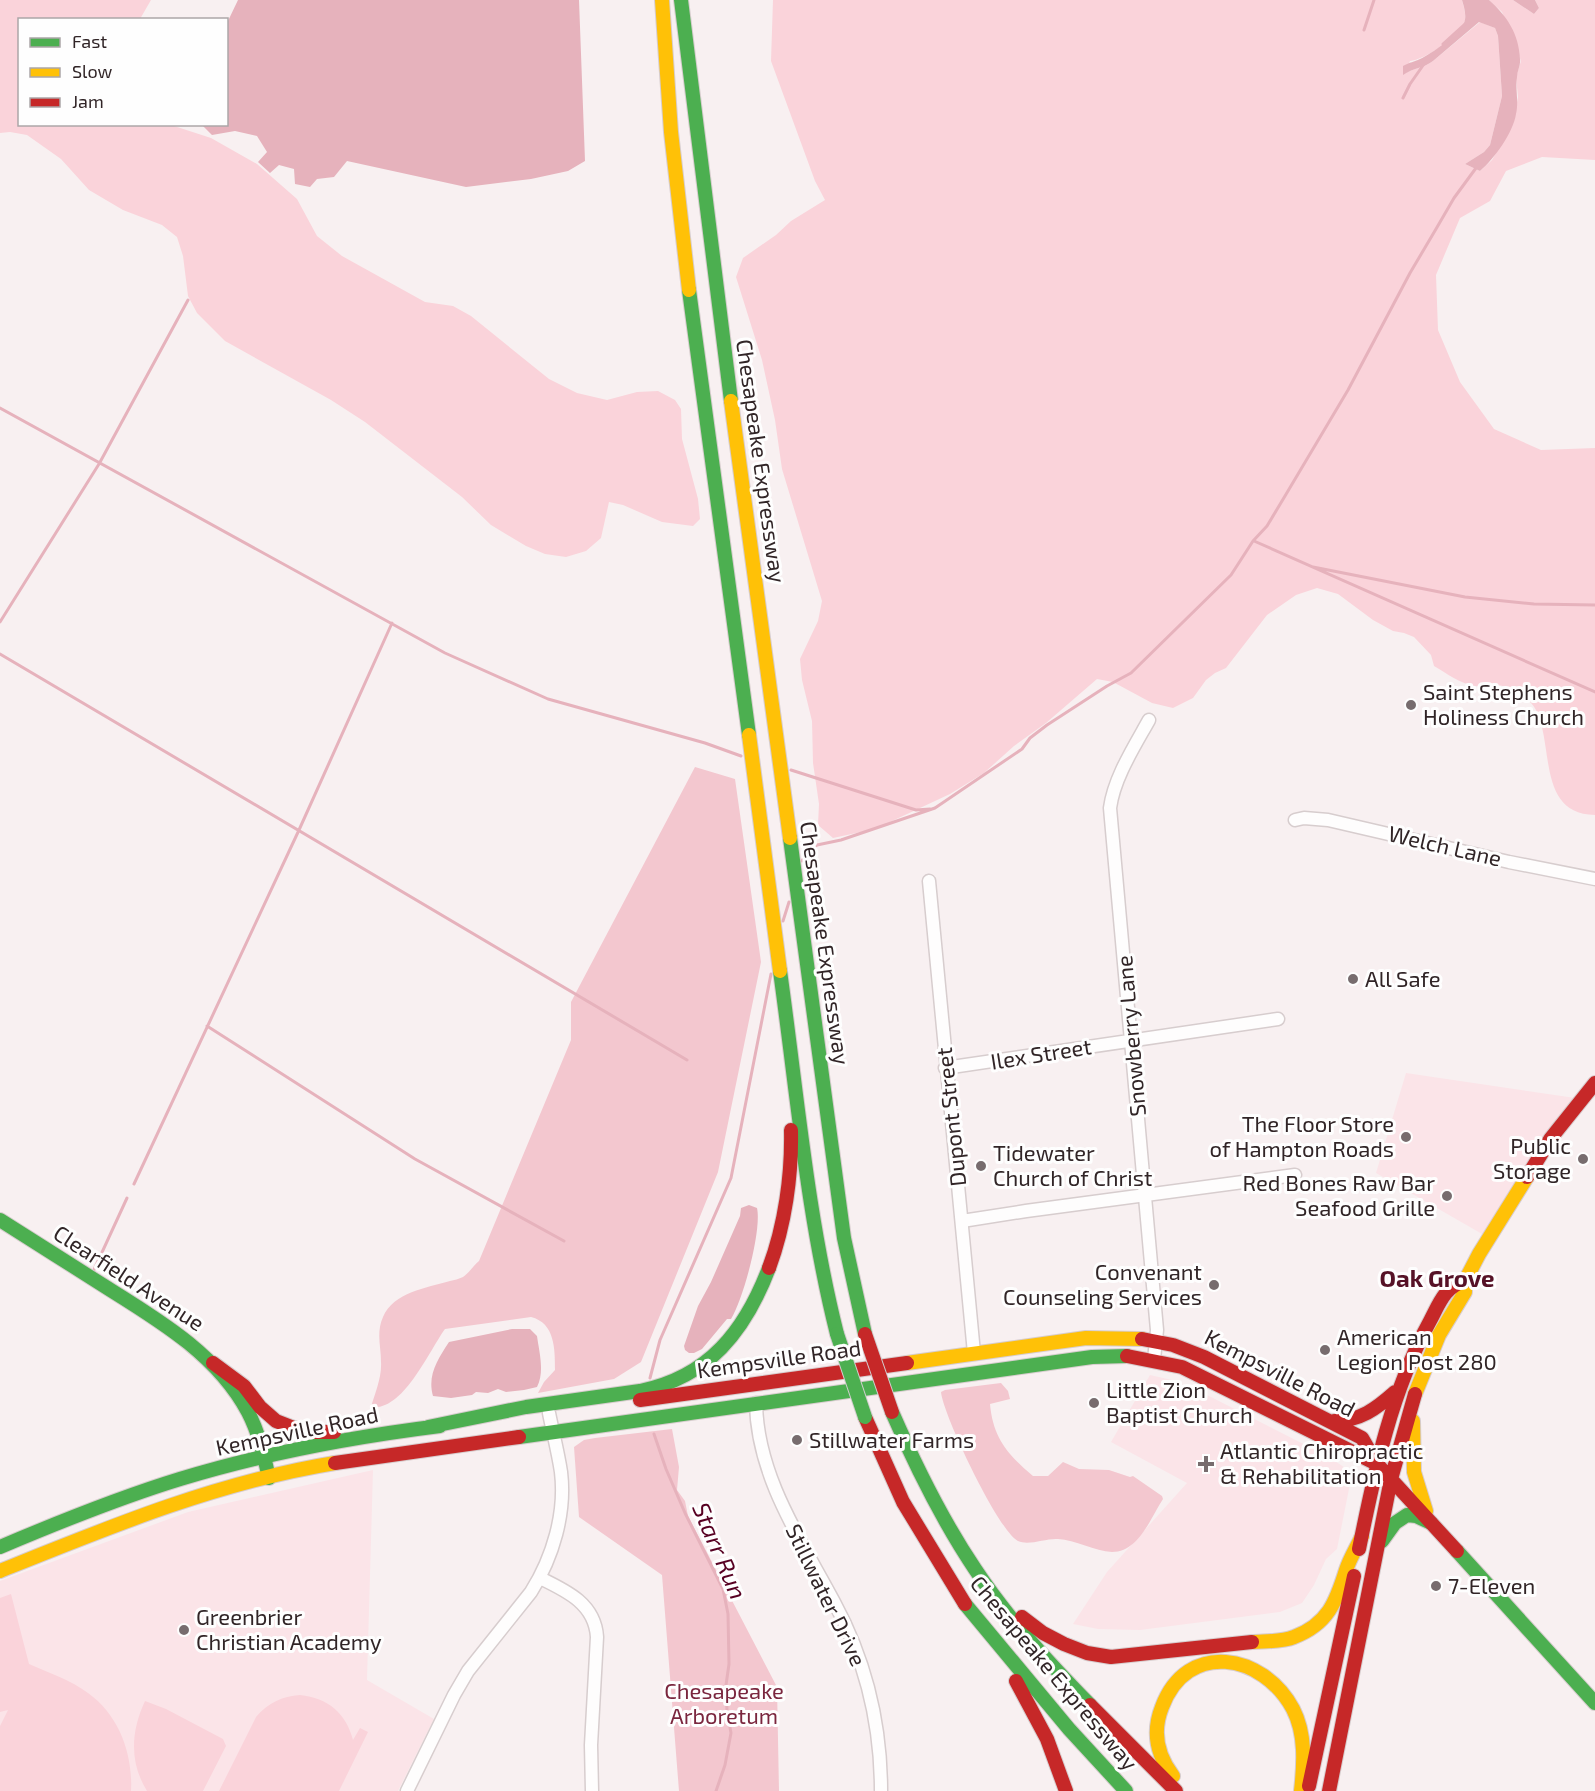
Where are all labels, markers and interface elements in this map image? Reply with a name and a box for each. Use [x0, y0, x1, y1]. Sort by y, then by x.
legend [18, 18, 228, 126]
text: Fast [72, 30, 107, 52]
text: Slow [72, 60, 113, 82]
text: Jam [72, 90, 104, 112]
street label: Chesapeake Expressway [732, 337, 792, 585]
place label: Saint Stephens Holiness Church [1423, 678, 1584, 729]
marker: Saint Stephens Holiness Church [1404, 698, 1418, 712]
street label: Chesapeake Expressway [796, 819, 856, 1067]
street label: Welch Lane [1386, 819, 1504, 871]
street label: Snowberry Lane [1110, 954, 1150, 1118]
place label: All Safe [1365, 965, 1441, 991]
marker: All Safe [1346, 972, 1360, 986]
street label: Ilex Street [989, 1032, 1093, 1074]
street label: Dupont Street [930, 1046, 970, 1188]
place label: The Floor Store of Hampton Roads [1209, 1110, 1394, 1161]
marker: The Floor Store of Hampton Roads [1399, 1130, 1413, 1144]
place label: Public Storage [1493, 1132, 1571, 1183]
place label: Tidewater Church of Christ [993, 1139, 1152, 1190]
marker: Public Storage [1576, 1152, 1590, 1166]
marker: Tidewater Church of Christ [974, 1159, 988, 1173]
place label: Red Bones Raw Bar Seafood Grille [1243, 1169, 1435, 1220]
marker: Red Bones Raw Bar Seafood Grille [1440, 1189, 1454, 1203]
street label: Clearfield Avenue [49, 1219, 210, 1335]
place label: Convenant Counseling Services [1003, 1258, 1202, 1309]
district label: Oak Grove [1379, 1263, 1495, 1292]
marker: Convenant Counseling Services [1207, 1278, 1221, 1292]
street label: Kempsville Road [1201, 1323, 1360, 1421]
place label: American Legion Post 280 [1337, 1323, 1497, 1374]
street label: Kempsville Road [695, 1334, 862, 1382]
marker: American Legion Post 280 [1318, 1343, 1332, 1357]
place label: Little Zion Baptist Church [1106, 1376, 1253, 1427]
marker: Little Zion Baptist Church [1087, 1396, 1101, 1410]
street label: Kempsville Road [213, 1400, 380, 1460]
place label: Stillwater Farms [809, 1426, 974, 1452]
marker: Stillwater Farms [790, 1433, 804, 1447]
place label: Atlantic Chiropractic & Rehabilitation [1220, 1437, 1424, 1488]
marker: Atlantic Chiropractic & Rehabilitation [1197, 1455, 1215, 1473]
water label: Starr Run [687, 1498, 754, 1603]
street label: Stillwater Drive [781, 1519, 872, 1670]
street label: Chesapeake Expressway [966, 1570, 1144, 1775]
place label: 7-Eleven [1448, 1572, 1535, 1598]
marker: 7-Eleven [1429, 1579, 1443, 1593]
place label: Greenbrier Christian Academy [196, 1603, 382, 1654]
marker: Greenbrier Christian Academy [177, 1623, 191, 1637]
park label: Chesapeake Arboretum [664, 1677, 784, 1728]

